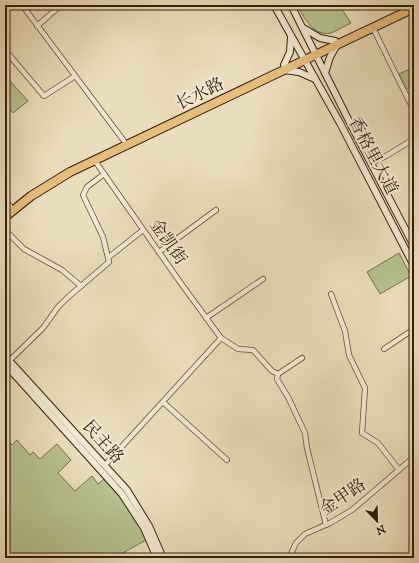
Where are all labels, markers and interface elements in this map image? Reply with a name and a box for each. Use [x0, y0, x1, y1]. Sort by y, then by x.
street label: 长水路 [172, 73, 228, 115]
street label: 香格里大道 [343, 113, 403, 199]
street label: 金凯街 [144, 215, 192, 269]
street label: 民主路 [78, 416, 128, 468]
street label: 金甲路 [316, 474, 370, 520]
north arrow [357, 501, 397, 541]
text: N [374, 521, 387, 537]

